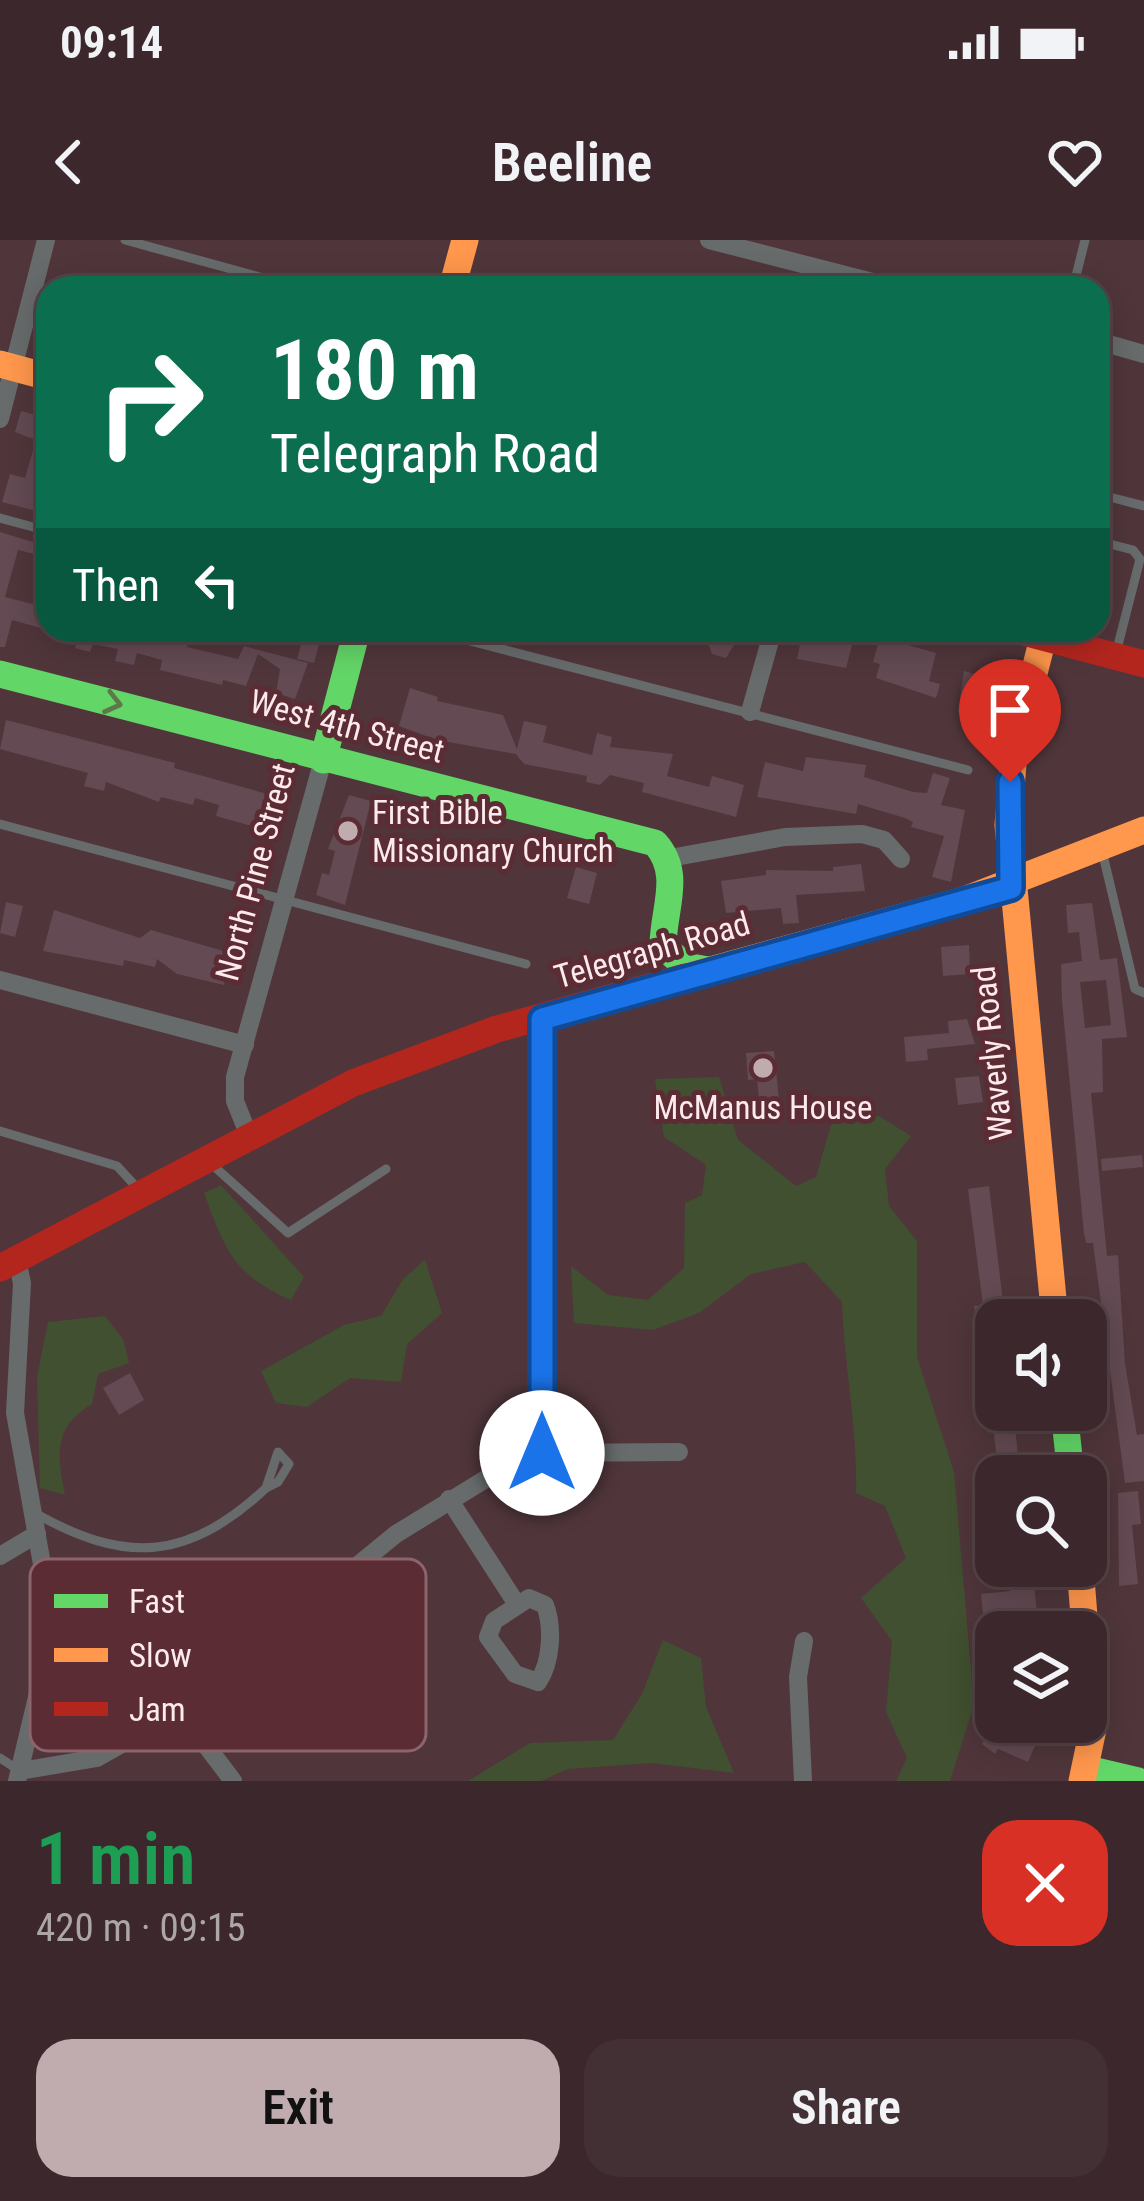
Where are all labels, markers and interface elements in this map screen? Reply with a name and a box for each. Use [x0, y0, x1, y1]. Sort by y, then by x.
text: 09:14 [60, 16, 163, 69]
icon: back [36, 129, 102, 195]
icon: heart [1042, 129, 1108, 195]
text: Beeline [492, 131, 652, 194]
text: 180 m [270, 321, 479, 420]
icon: right [72, 324, 228, 480]
text: Telegraph Road [270, 422, 600, 485]
icon: left [184, 552, 250, 618]
text: Then [72, 559, 160, 612]
pin [959, 659, 1061, 782]
icon: arrive [977, 677, 1043, 743]
street label: West 4th Street [246, 681, 448, 771]
one-way arrow [103, 688, 123, 713]
street label: North Pine Street [207, 759, 303, 985]
place label: First Bible Missionary Church [372, 793, 614, 870]
marker: First Bible Missionary Church [335, 818, 361, 844]
street label: Telegraph Road [550, 903, 754, 997]
street label: Waverly Road [963, 964, 1021, 1142]
marker: McManus House [750, 1055, 776, 1081]
place label: McManus House [654, 1088, 872, 1127]
map controls [975, 1299, 1107, 1743]
button: sound [975, 1299, 1107, 1431]
position arrow [479, 1390, 605, 1516]
button: search [975, 1455, 1107, 1587]
legend [30, 1559, 426, 1751]
text: Fast [129, 1582, 185, 1621]
button: layers [975, 1611, 1107, 1743]
text: Slow [129, 1636, 192, 1675]
text: Jam [129, 1690, 186, 1729]
text: 1 min [36, 1817, 195, 1902]
button: close [982, 1820, 1108, 1946]
text: 420 m · 09:15 [36, 1905, 246, 1951]
button: Exit [36, 2039, 560, 2177]
button: Share [584, 2039, 1108, 2177]

